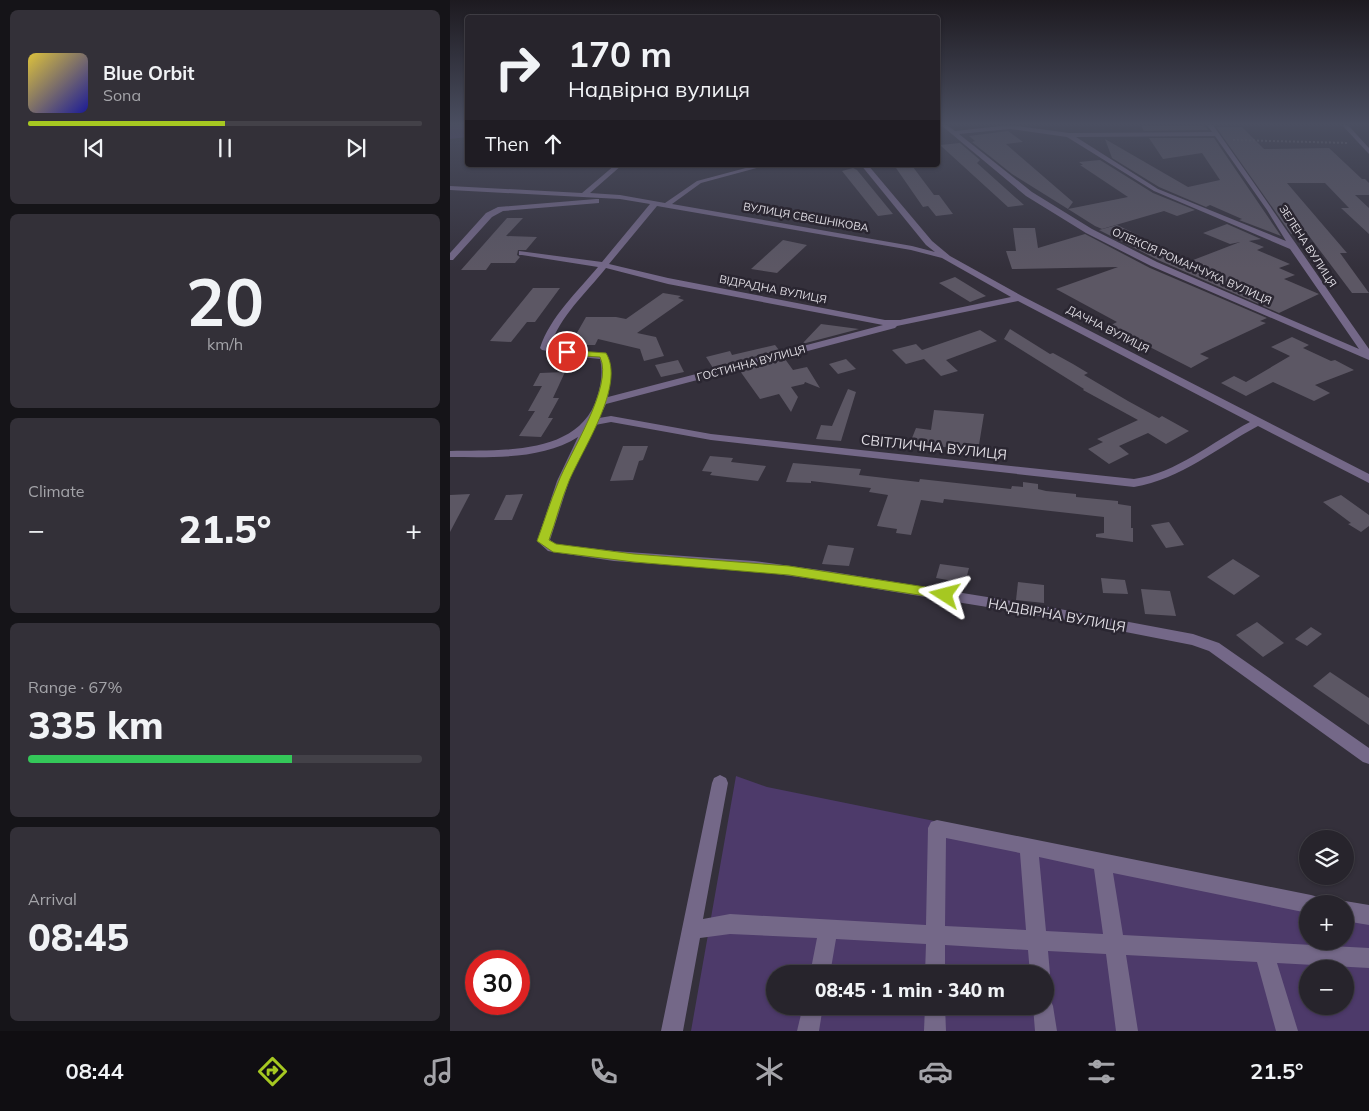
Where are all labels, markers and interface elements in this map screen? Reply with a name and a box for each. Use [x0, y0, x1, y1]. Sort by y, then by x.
text: 170 m [568, 32, 672, 76]
icon: right [485, 35, 550, 100]
text: Blue Orbit [103, 61, 194, 85]
text: Надвірна вулиця [568, 75, 750, 103]
text: Sona [103, 85, 141, 105]
icon: ahead [539, 130, 567, 158]
text: Then [485, 132, 529, 156]
icon: previous [80, 134, 108, 162]
icon: pause [211, 134, 239, 162]
icon: next [342, 134, 370, 162]
street label: ВУЛИЦЯ СВЄШНІКОВА [742, 199, 870, 235]
street label: ЗЕЛЕНА ВУЛИЦЯ [1276, 202, 1340, 290]
street label: ОЛЕКСІЯ РОМАНЧУКА ВУЛИЦЯ [1110, 224, 1274, 308]
text: 20 [186, 261, 264, 342]
street label: ВІДРАДНА ВУЛИЦЯ [718, 272, 828, 306]
street label: ДАЧНА ВУЛИЦЯ [1064, 302, 1152, 356]
pin [546, 331, 588, 373]
text: km/h [207, 334, 243, 354]
icon: arrive [553, 338, 581, 366]
street label: ГОСТИННА ВУЛИЦЯ [695, 342, 807, 384]
street label: СВІТЛИЧНА ВУЛИЦЯ [860, 430, 1008, 464]
text: Climate [28, 481, 84, 501]
text: 21.5° [179, 505, 271, 553]
text: − [28, 512, 45, 547]
text: + [405, 512, 422, 547]
position arrow [918, 568, 970, 620]
street label: НАДВІРНА ВУЛИЦЯ [987, 594, 1127, 636]
text: Range · 67% [28, 677, 123, 697]
text: 335 km [28, 701, 164, 749]
map controls [1299, 830, 1354, 1015]
button: layers [1299, 830, 1354, 885]
text: Arrival [28, 889, 77, 909]
button: + [1299, 895, 1354, 950]
text: 08:45 [28, 913, 129, 961]
speed limit sign: 30 [465, 950, 530, 1015]
button: − [1299, 960, 1354, 1015]
text: 08:45 · 1 min · 340 m [815, 978, 1005, 1002]
icon: directions [255, 1054, 290, 1089]
icon: music [421, 1054, 456, 1089]
icon: phone [586, 1054, 621, 1089]
icon: climate [752, 1054, 787, 1089]
icon: car [918, 1054, 953, 1089]
icon: filters [1084, 1054, 1119, 1089]
text: 08:44 [65, 1057, 124, 1085]
text: 21.5° [1250, 1057, 1303, 1085]

